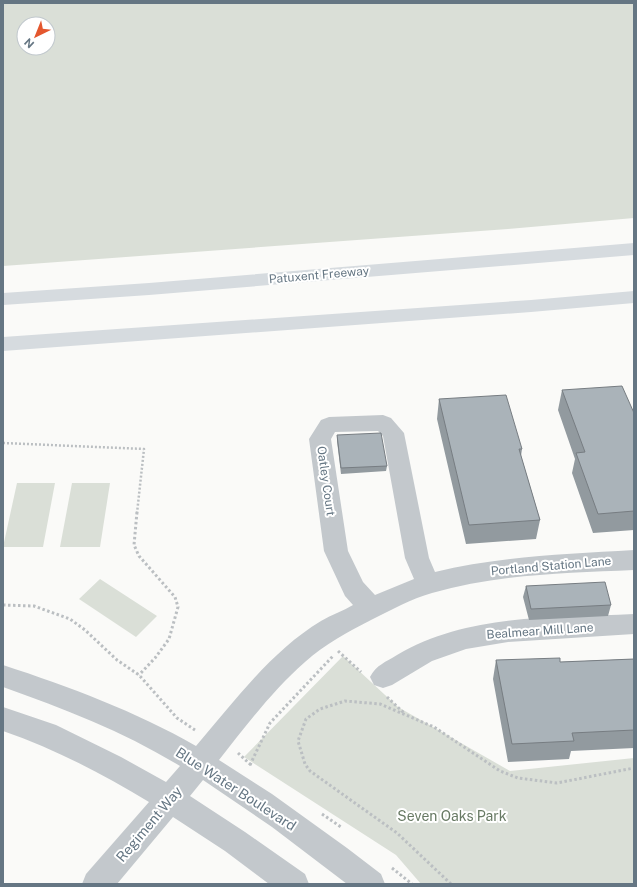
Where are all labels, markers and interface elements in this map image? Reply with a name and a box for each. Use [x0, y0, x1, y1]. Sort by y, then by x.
north arrow [16, 16, 56, 56]
text: N [22, 36, 36, 51]
street label: Patuxent Freeway [268, 264, 370, 286]
street label: Oatley Court [314, 445, 338, 517]
street label: Portland Station Lane [490, 554, 612, 578]
street label: Bealmear Mill Lane [486, 620, 594, 642]
street label: Blue Water Boulevard [173, 744, 299, 834]
street label: Regiment Way [113, 783, 185, 865]
park label: Seven Oaks Park [397, 808, 507, 824]

